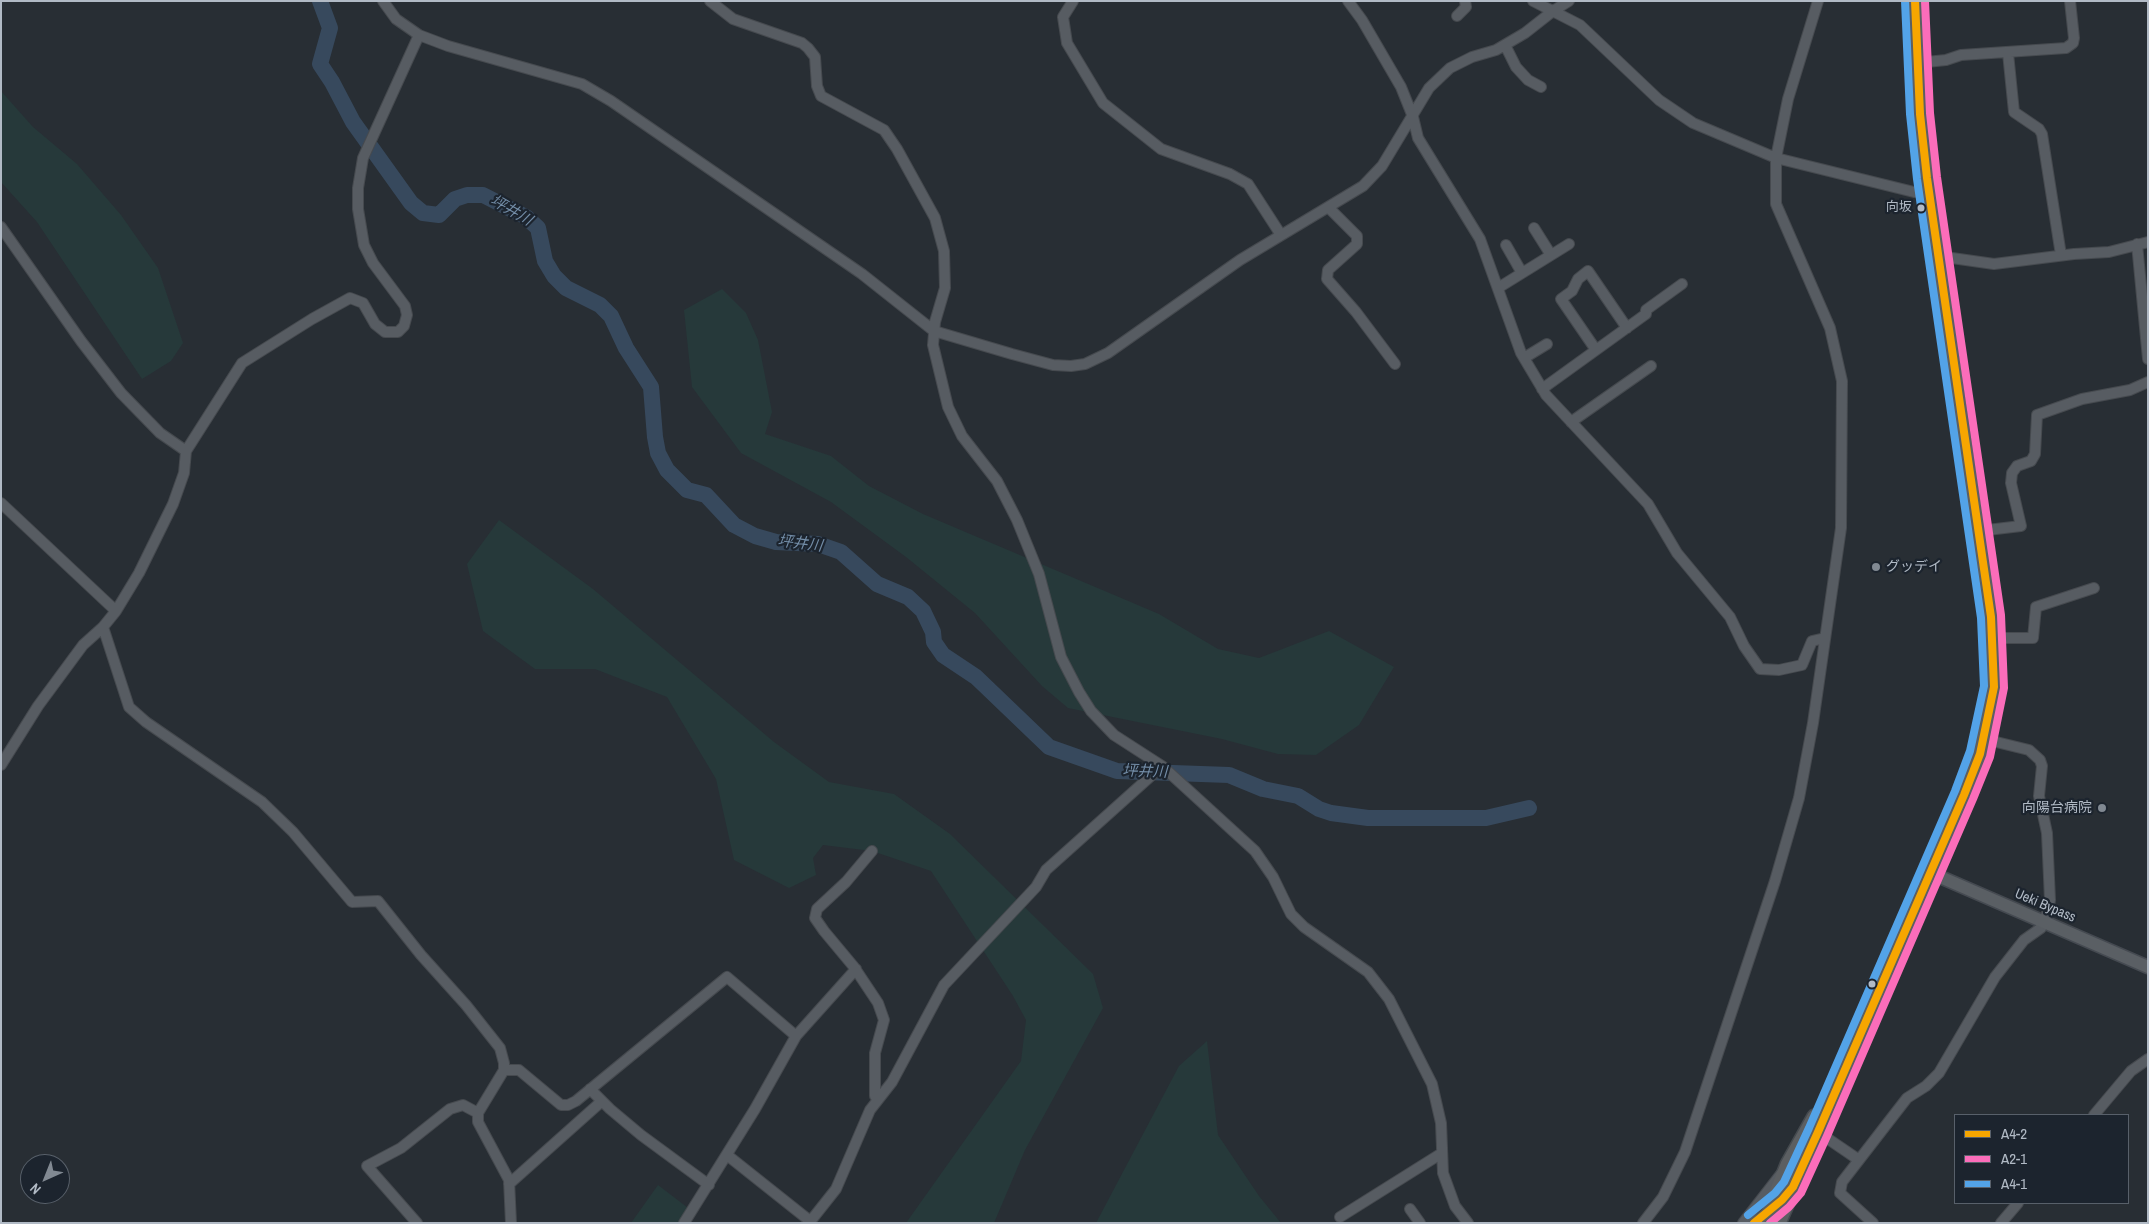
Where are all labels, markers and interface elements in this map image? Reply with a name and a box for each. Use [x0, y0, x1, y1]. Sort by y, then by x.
water label: 坪井川 [487, 192, 535, 230]
place label: 向坂 [1886, 200, 1912, 216]
marker: 向坂 [1916, 203, 1926, 213]
water label: 坪井川 [777, 532, 823, 556]
place label: グッデイ [1886, 559, 1942, 575]
marker: グッデイ [1870, 561, 1882, 573]
water label: 坪井川 [1122, 762, 1168, 782]
place label: 向陽台病院 [2022, 800, 2092, 816]
marker: 向陽台病院 [2096, 802, 2108, 814]
street label: Ueki Bypass [2012, 886, 2078, 926]
unlabelled marker [1867, 979, 1877, 989]
legend [1954, 1114, 2129, 1204]
text: A4-2 [2001, 1123, 2027, 1144]
text: A2-1 [2001, 1148, 2027, 1169]
north arrow [20, 1154, 70, 1204]
text: A4-1 [2001, 1173, 2027, 1194]
text: N [26, 1180, 45, 1198]

